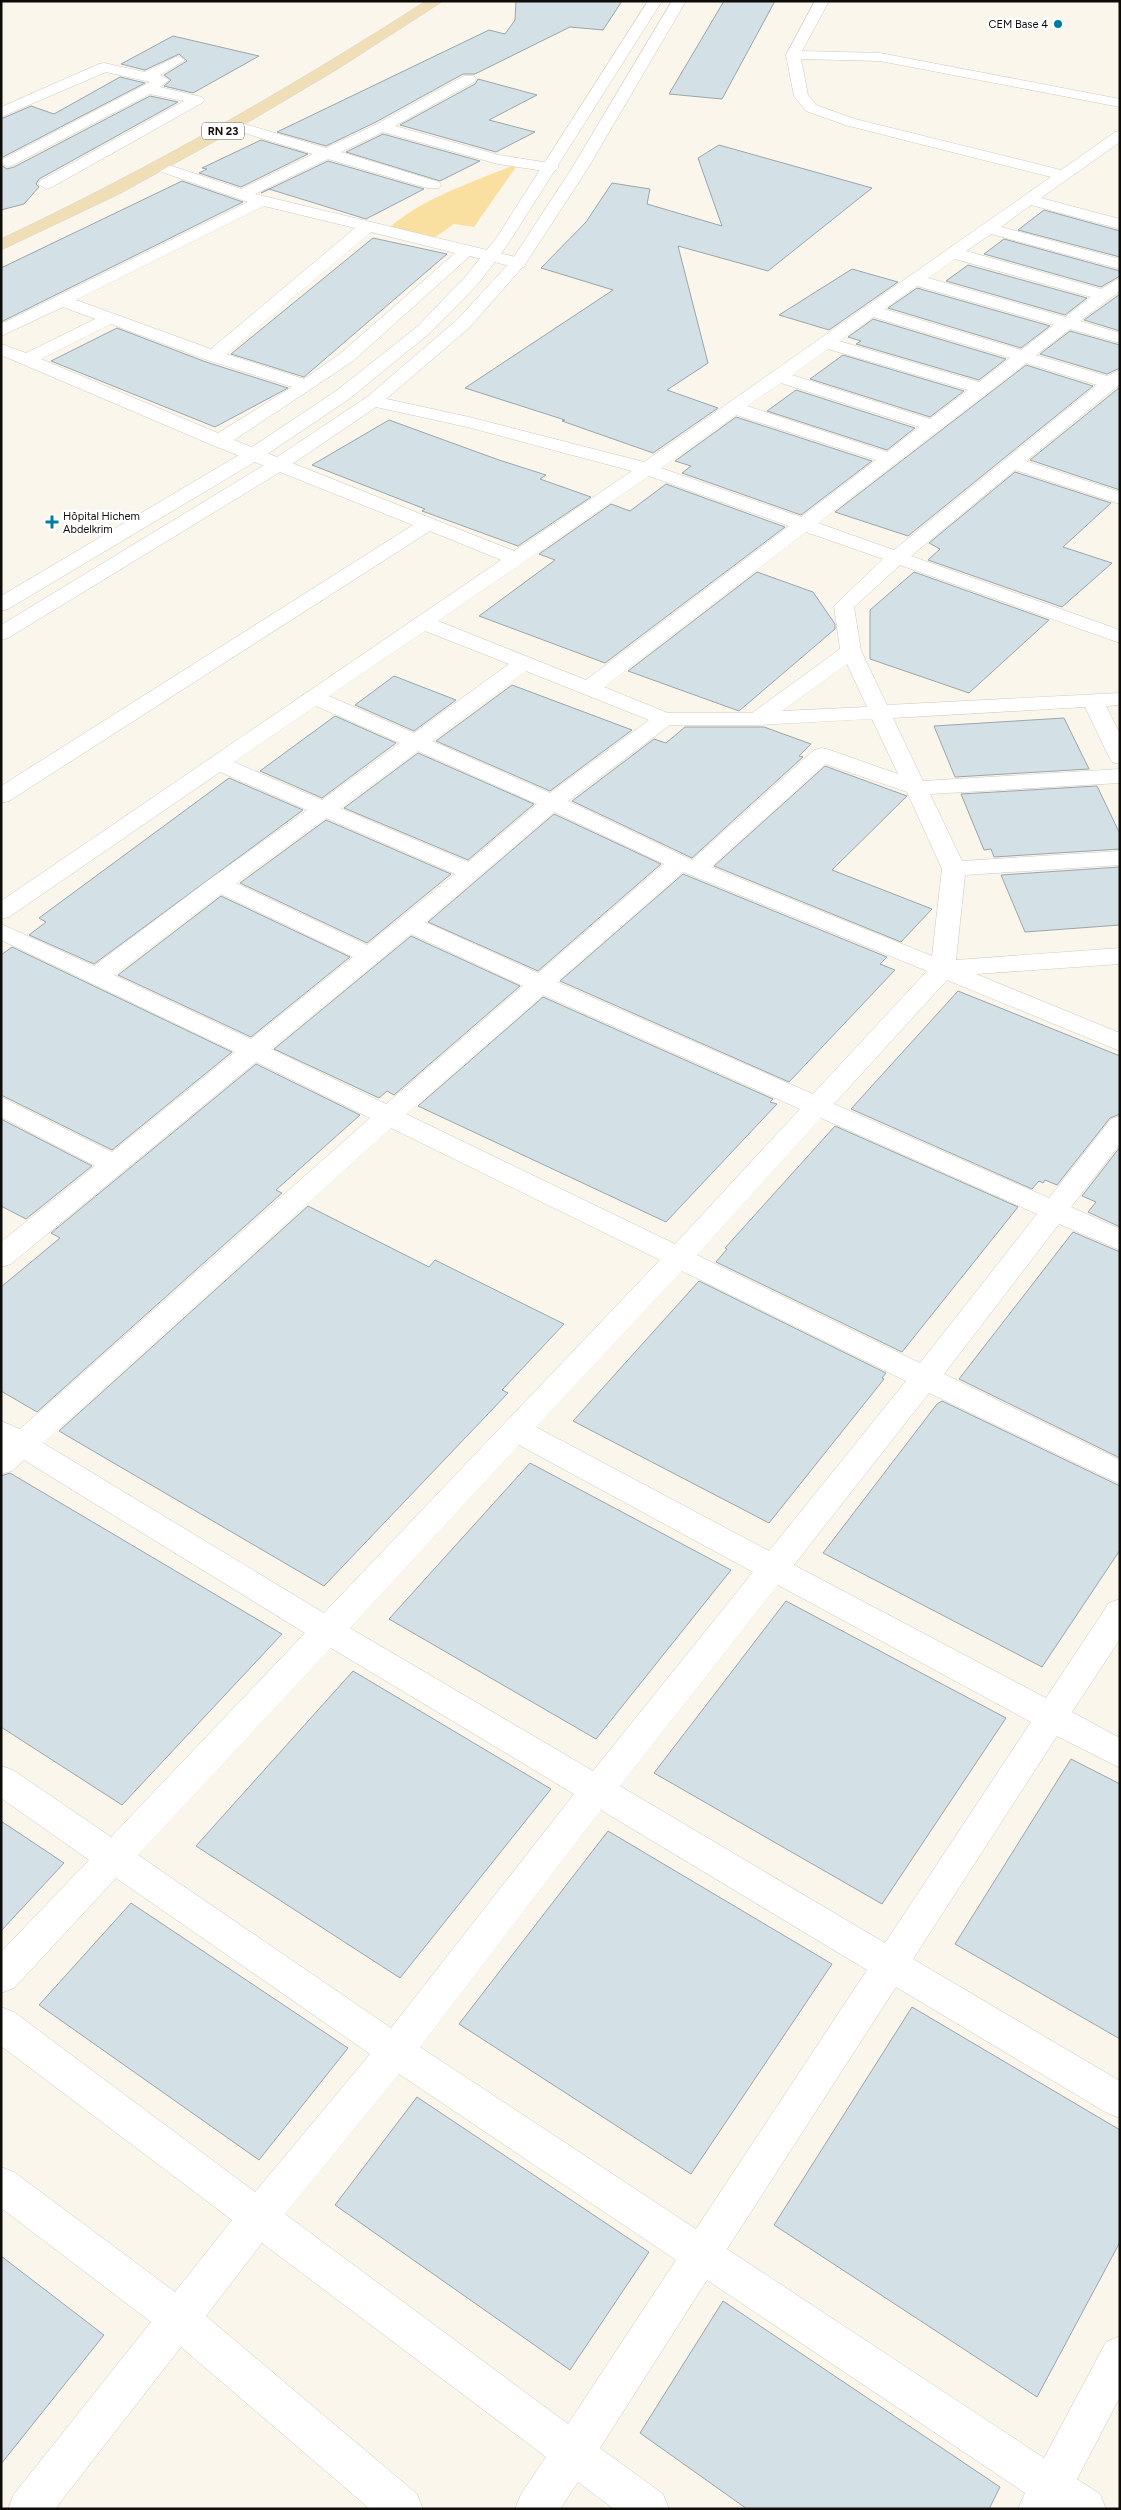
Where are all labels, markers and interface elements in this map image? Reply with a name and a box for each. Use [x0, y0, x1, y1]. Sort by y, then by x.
place label: CEM Base 4 [989, 18, 1048, 31]
marker: CEM Base 4 [1052, 18, 1064, 30]
road number: RN 23 [202, 122, 244, 140]
place label: Hôpital Hichem Abdelkrim [63, 510, 140, 536]
marker: Hôpital Hichem Abdelkrim [45, 515, 59, 529]

